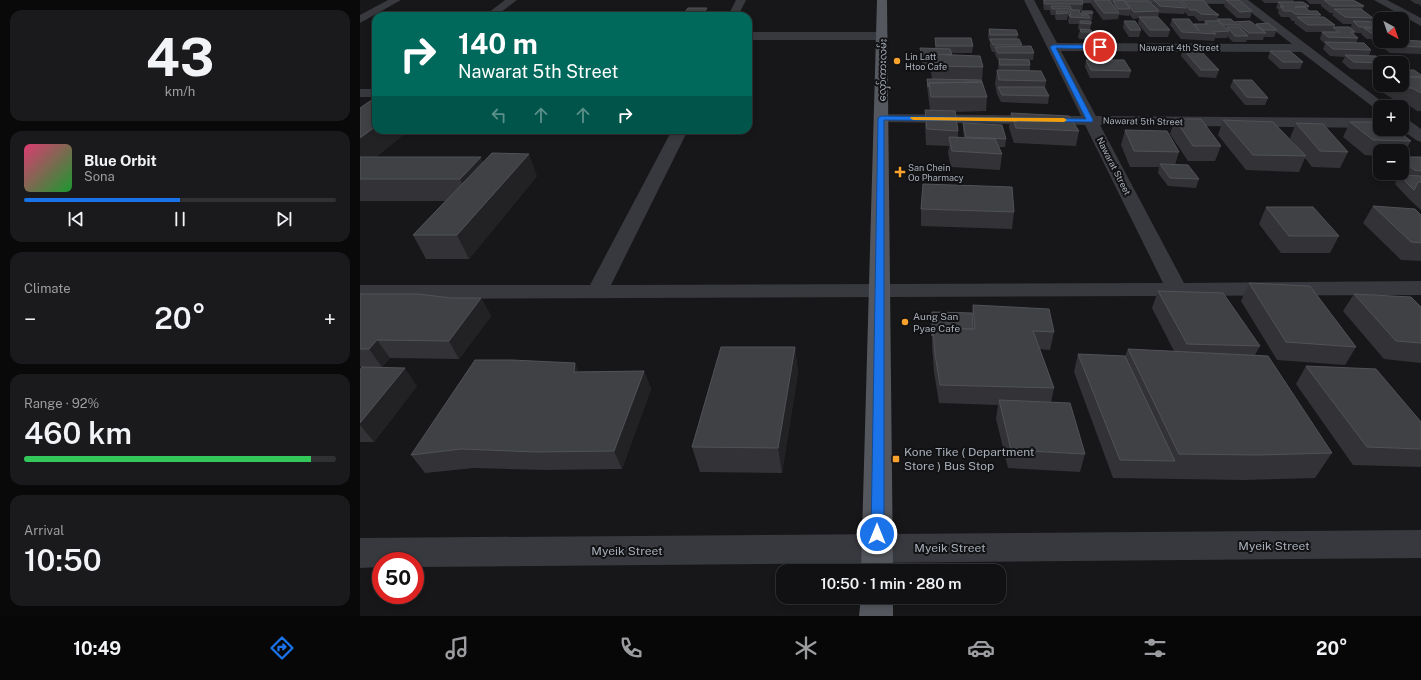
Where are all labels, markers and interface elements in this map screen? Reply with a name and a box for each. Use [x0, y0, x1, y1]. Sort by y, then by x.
north arrow [1373, 12, 1409, 48]
map controls [1373, 12, 1409, 180]
text: 43 [146, 27, 214, 88]
text: 140 m [458, 27, 538, 60]
icon: right [392, 28, 444, 80]
pin [1083, 30, 1117, 64]
icon: arrive [1089, 36, 1111, 58]
street label: လှော်ကားလမ်း [874, 39, 892, 102]
street label: Nawarat 4th Street [1139, 42, 1220, 53]
place label: Lin Latt Htoo Cafe [905, 51, 947, 72]
marker: Lin Latt Htoo Cafe [892, 56, 902, 66]
button: search [1373, 56, 1409, 92]
text: Nawarat 5th Street [458, 61, 618, 82]
text: km/h [165, 84, 195, 99]
button: + [1373, 100, 1409, 136]
icon: left [488, 104, 510, 126]
icon: ahead [530, 104, 552, 126]
icon: ahead [572, 104, 594, 126]
icon: right [614, 104, 636, 126]
street label: Nawarat 5th Street [1103, 115, 1184, 127]
street label: Nawarat Street [1095, 135, 1134, 197]
button: − [1373, 144, 1409, 180]
text: Blue Orbit [84, 152, 157, 169]
place label: San Chein Oo Pharmacy [908, 162, 964, 183]
marker: San Chein Oo Pharmacy [895, 167, 905, 177]
text: Sona [84, 169, 115, 184]
icon: previous [65, 208, 87, 230]
icon: pause [169, 208, 191, 230]
icon: next [273, 208, 295, 230]
text: Climate [24, 281, 71, 296]
text: 20° [154, 300, 206, 336]
text: − [24, 306, 36, 332]
text: + [324, 306, 336, 332]
place label: Aung San Pyae Cafe [913, 310, 960, 334]
marker: Aung San Pyae Cafe [900, 317, 910, 327]
text: Range · 92% [24, 396, 99, 411]
text: 460 km [24, 415, 132, 451]
place label: Kone Tike ( Department Store ) Bus Stop [904, 445, 1035, 473]
marker: Kone Tike ( Department Store ) Bus Stop [891, 454, 901, 464]
position arrow [856, 513, 898, 555]
text: Arrival [24, 523, 64, 538]
street label: Myeik Street [1238, 539, 1310, 553]
street label: Myeik Street [914, 541, 986, 555]
text: 10:50 [24, 542, 102, 578]
street label: Myeik Street [591, 544, 663, 558]
speed limit sign: 50 [372, 552, 424, 604]
text: 10:50 · 1 min · 280 m [820, 575, 962, 592]
icon: directions [268, 634, 296, 662]
icon: music [443, 634, 471, 662]
icon: phone [617, 634, 645, 662]
icon: climate [792, 634, 820, 662]
icon: car [967, 634, 995, 662]
icon: filters [1141, 634, 1169, 662]
text: 10:49 [73, 638, 121, 659]
text: 20° [1316, 638, 1348, 659]

